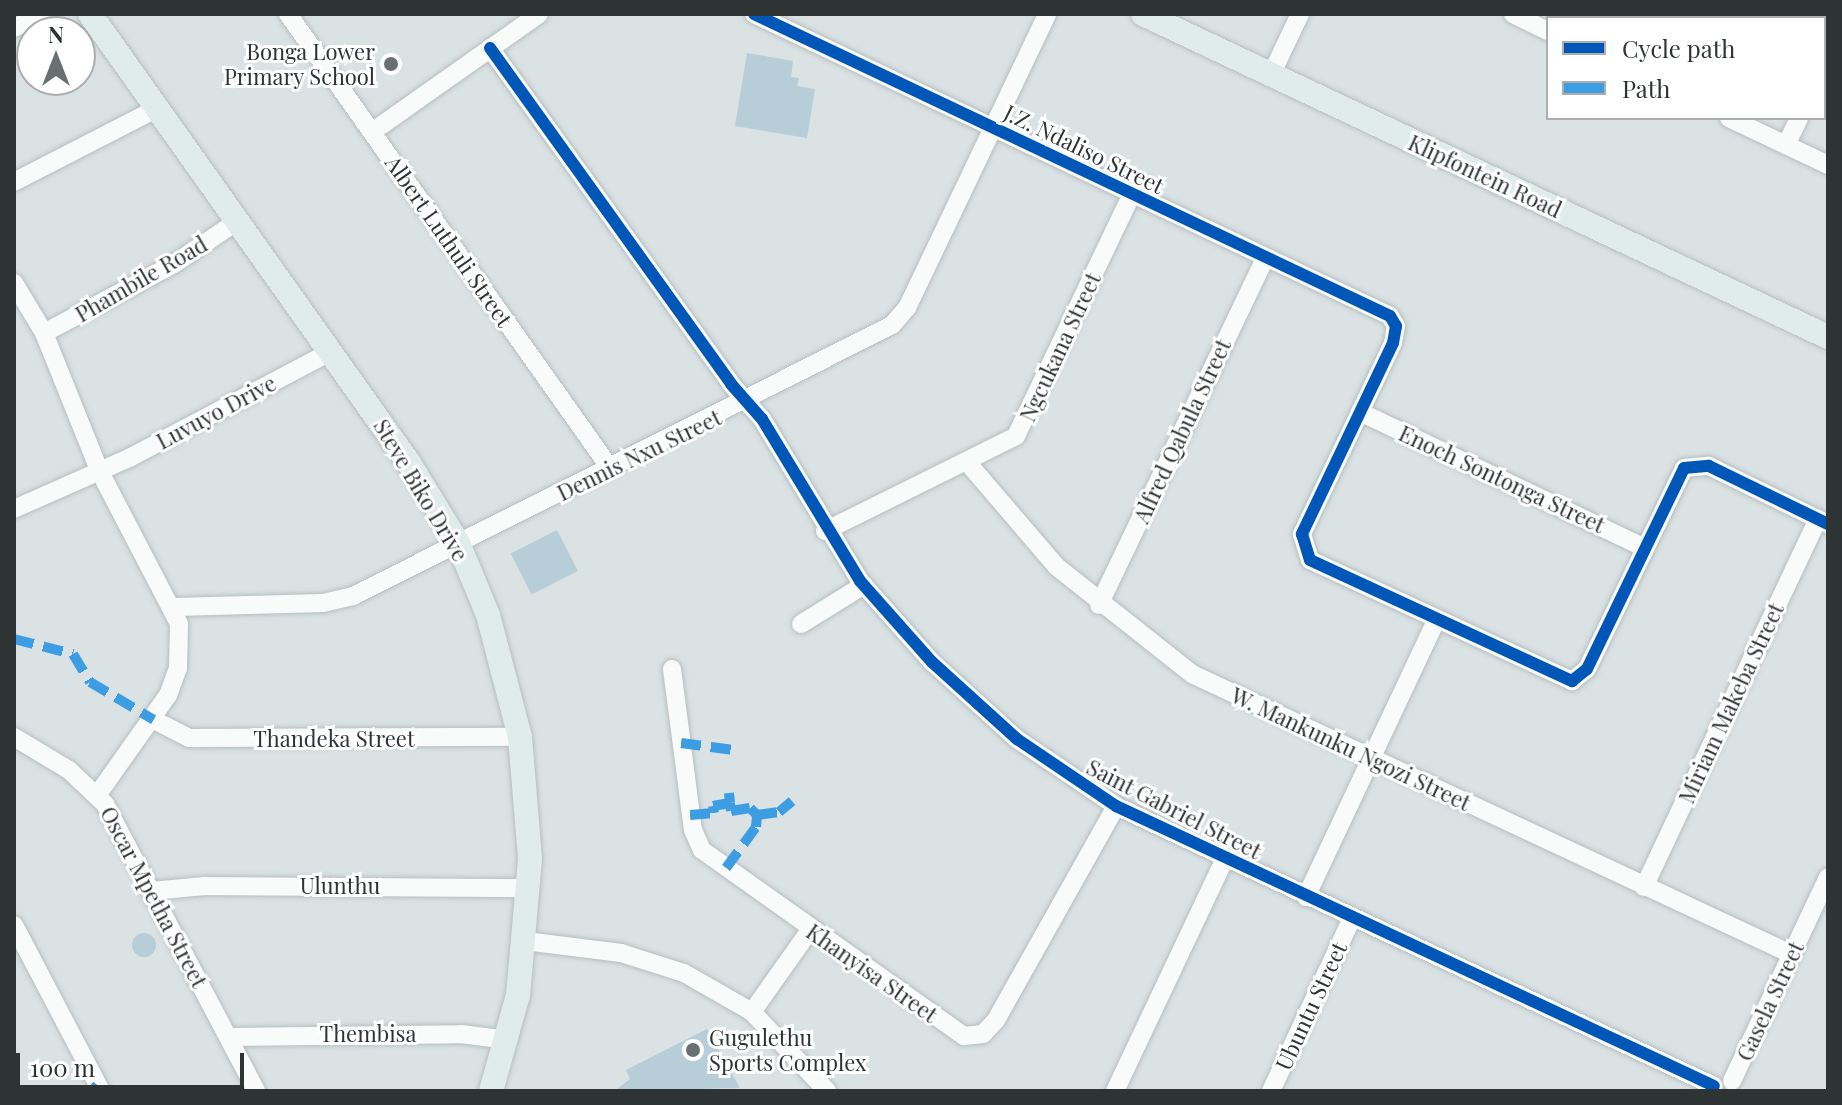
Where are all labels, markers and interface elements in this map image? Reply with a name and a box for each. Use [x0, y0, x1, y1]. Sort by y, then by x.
north arrow [16, 16, 96, 96]
legend [1546, 16, 1826, 120]
text: N [48, 19, 64, 49]
text: Cycle path [1622, 32, 1735, 64]
place label: Bonga Lower Primary School [223, 38, 375, 90]
marker: Bonga Lower Primary School [382, 55, 400, 73]
text: Path [1622, 72, 1670, 104]
street label: J.Z. Ndaliso Street [1000, 99, 1168, 199]
street label: Klipfontein Road [1404, 129, 1566, 223]
street label: Albert Luthuli Street [380, 150, 518, 332]
street label: Phambile Road [70, 231, 212, 327]
street label: Ngcukana Street [1014, 268, 1106, 426]
street label: Alfred Qabula Street [1128, 335, 1236, 527]
street label: Luvuyo Drive [152, 369, 280, 455]
street label: Dennis Nxu Street [553, 404, 725, 506]
street label: Steve Biko Drive [368, 414, 474, 566]
street label: Enoch Sontonga Street [1395, 420, 1609, 538]
street label: Miriam Makeba Street [1673, 598, 1789, 808]
street label: W. Mankunku Ngozi Street [1227, 682, 1475, 816]
street label: Thandeka Street [253, 726, 415, 752]
street label: Saint Gabriel Street [1082, 754, 1266, 864]
street label: Oscar Mpetha Street [95, 802, 213, 992]
street label: Ulunthu [300, 873, 380, 899]
street label: Khanyisa Street [801, 918, 943, 1028]
street label: Gasela Street [1731, 937, 1809, 1065]
street label: Ubuntu Street [1270, 938, 1352, 1074]
street label: Thembisa [320, 1021, 416, 1047]
place label: Gugulethu Sports Complex [709, 1024, 866, 1076]
scale bar [20, 1037, 248, 1087]
marker: Gugulethu Sports Complex [684, 1041, 702, 1059]
text: 100 m [30, 1051, 95, 1083]

